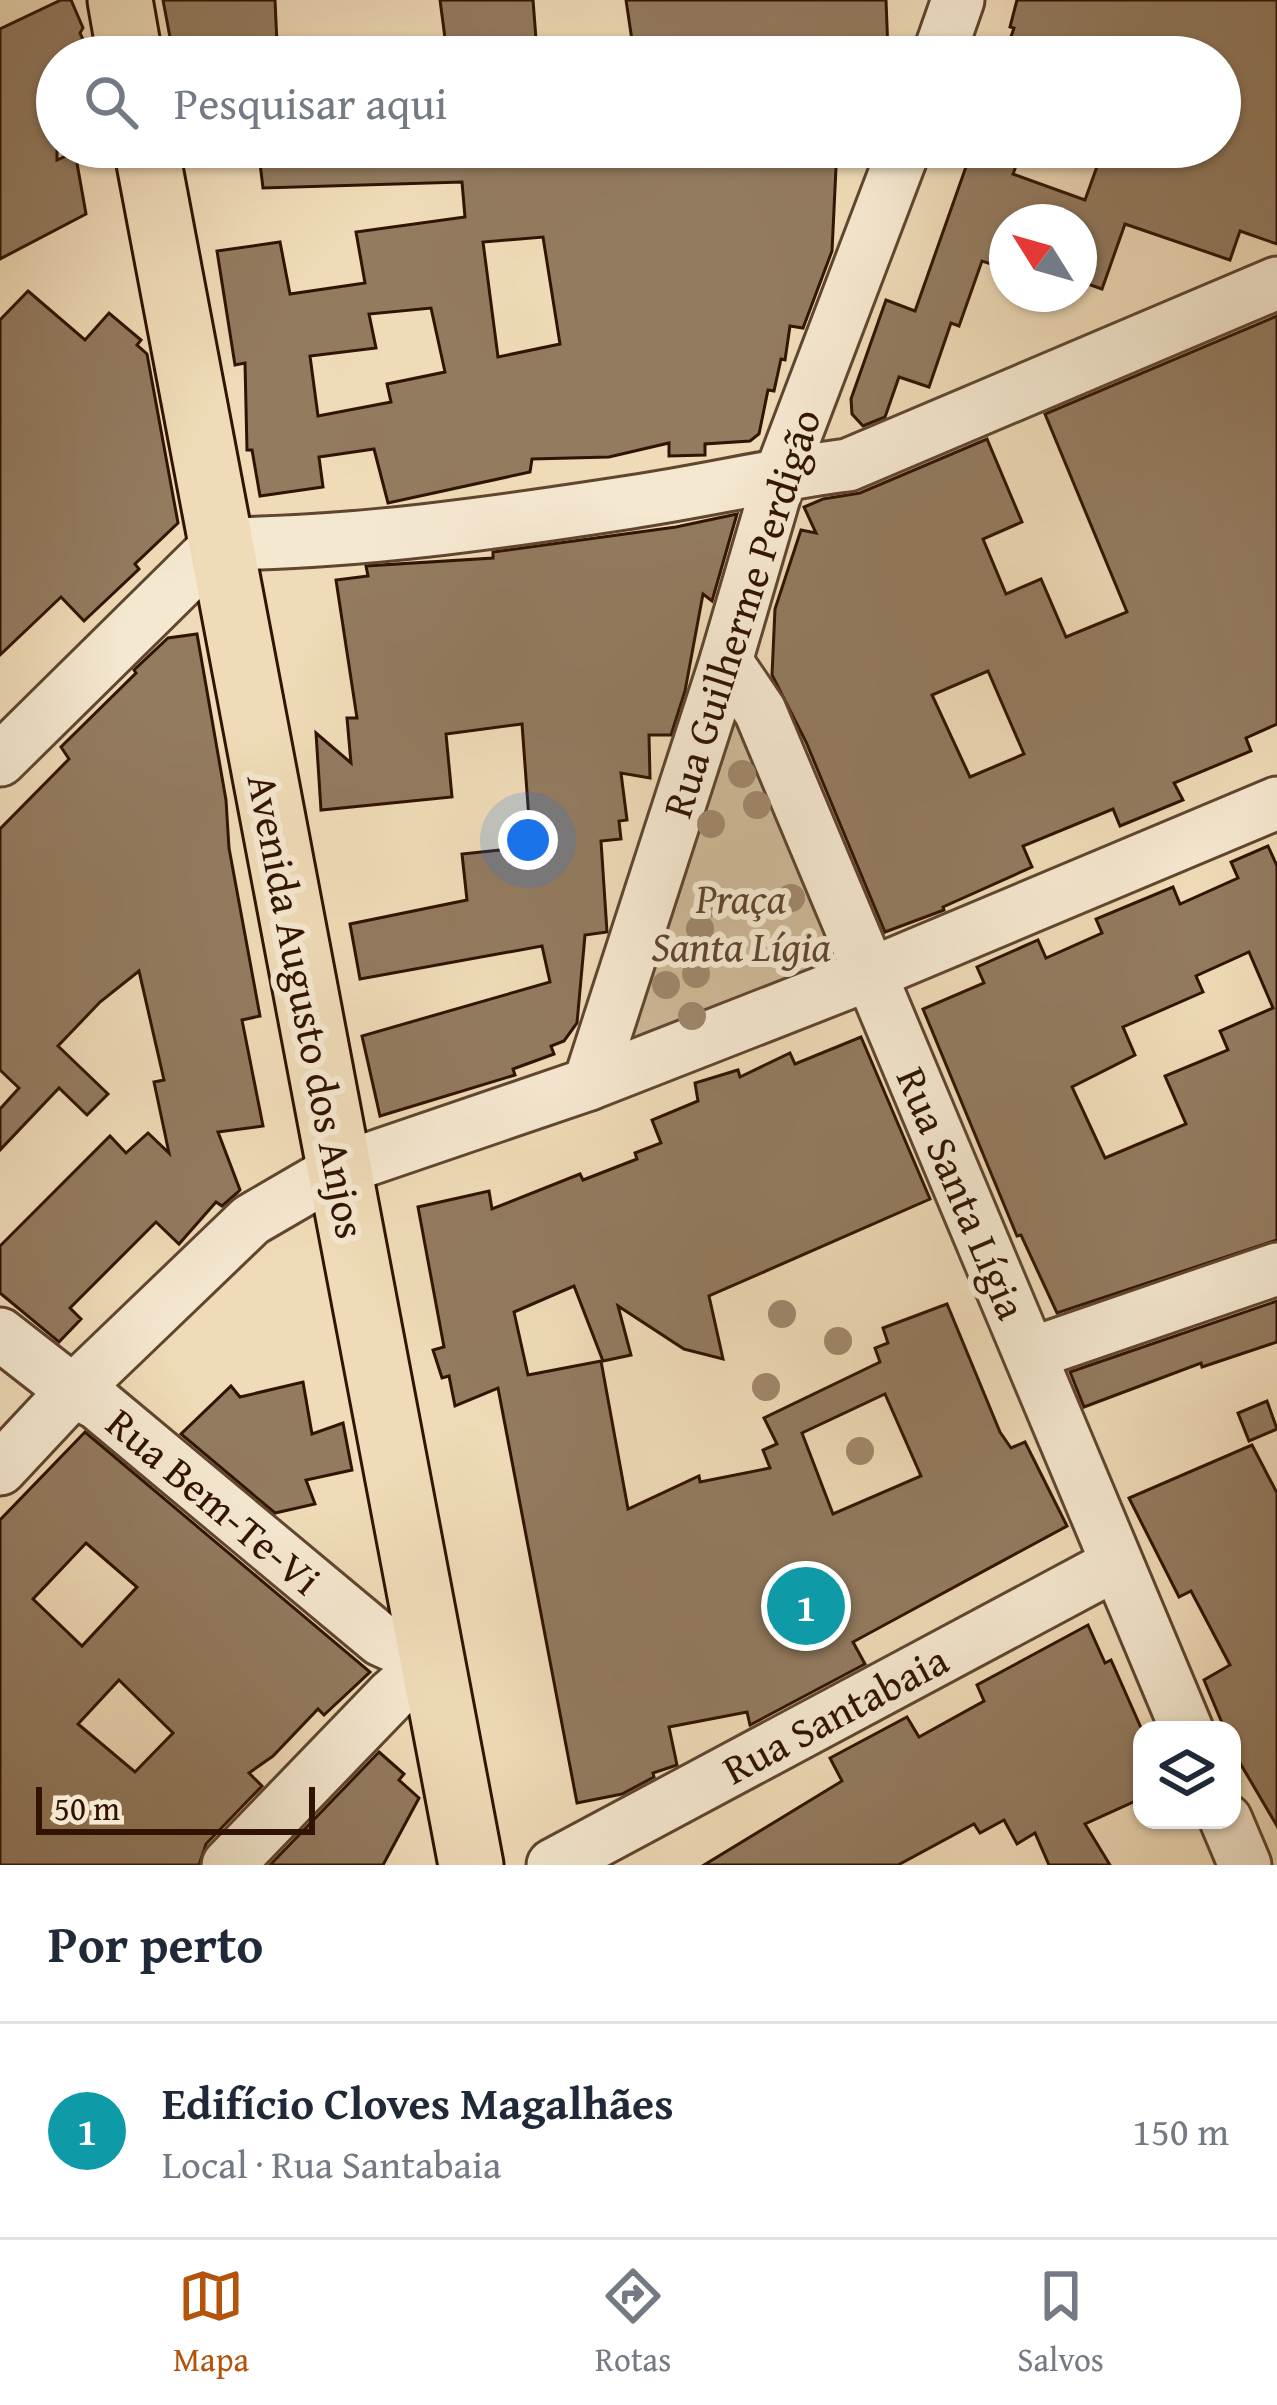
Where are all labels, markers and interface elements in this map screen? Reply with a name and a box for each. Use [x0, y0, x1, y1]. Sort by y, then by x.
search box [36, 36, 1241, 168]
icon: search [78, 69, 144, 135]
text: Pesquisar aqui [174, 70, 447, 135]
north arrow [989, 204, 1097, 312]
street label: Rua Guilherme Perdigão [646, 401, 835, 825]
street label: Avenida Augusto dos Anjos [233, 768, 382, 1243]
your location [498, 810, 558, 870]
park label: Praça Santa Lígia [651, 867, 832, 976]
street label: Rua Santa Lígia [882, 1057, 1043, 1329]
street label: Rua Bem-Te-Vi [94, 1393, 335, 1609]
pin: 1 [767, 1561, 845, 1651]
street label: Rua Santabaia [711, 1628, 959, 1799]
map controls [1133, 1721, 1241, 1829]
button: layers [1133, 1721, 1241, 1829]
scale bar [36, 1781, 315, 1834]
text: 50 m [54, 1784, 120, 1832]
text: Por perto [48, 1906, 263, 1981]
text: Edifício Cloves Magalhães [162, 2070, 673, 2135]
text: 1 [77, 2102, 97, 2159]
text: 150 m [1132, 2102, 1229, 2159]
text: Local · Rua Santabaia [162, 2135, 501, 2192]
tab: Mapa [173, 2263, 249, 2383]
tab: Rotas [595, 2263, 671, 2383]
tab: Salvos [1017, 2263, 1104, 2383]

